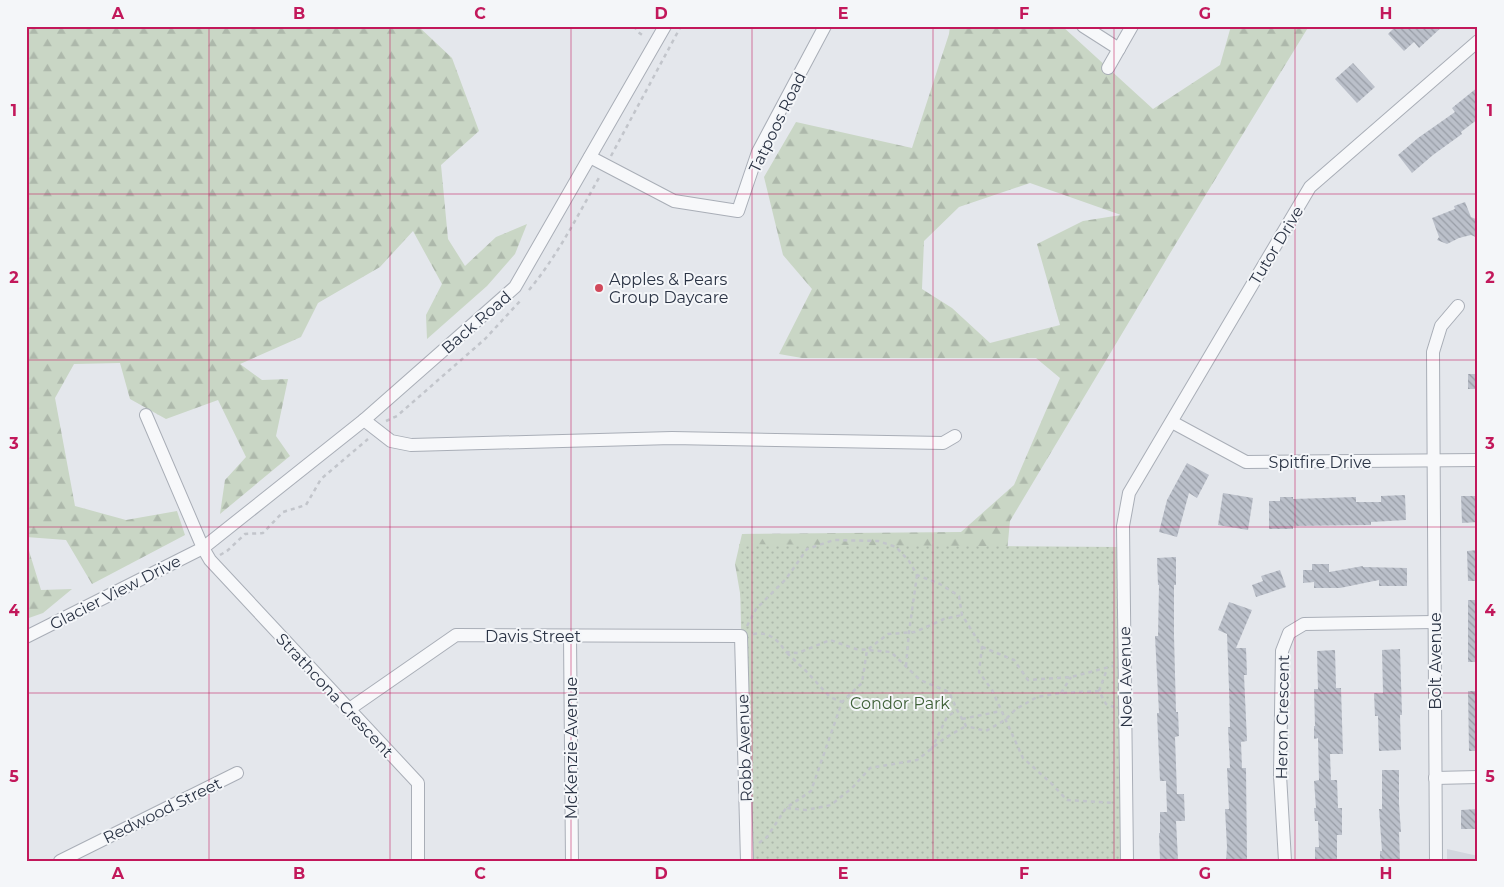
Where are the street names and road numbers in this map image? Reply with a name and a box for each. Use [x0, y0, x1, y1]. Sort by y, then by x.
street label: Tatpoos Road [745, 69, 810, 176]
street label: Tutor Drive [1246, 202, 1307, 288]
street label: Back Road [438, 287, 515, 358]
street label: Spitfire Drive [1269, 453, 1371, 472]
street label: Glacier View Drive [47, 551, 184, 634]
street label: Bolt Avenue [1426, 612, 1445, 710]
street label: Noel Avenue [1115, 626, 1136, 728]
street label: Davis Street [485, 627, 581, 646]
street label: Strathcona Crescent [272, 629, 398, 762]
street label: Heron Crescent [1272, 654, 1293, 780]
street label: McKenzie Avenue [562, 677, 581, 819]
street label: Robb Avenue [733, 694, 756, 802]
street label: Redwood Street [100, 773, 225, 847]

